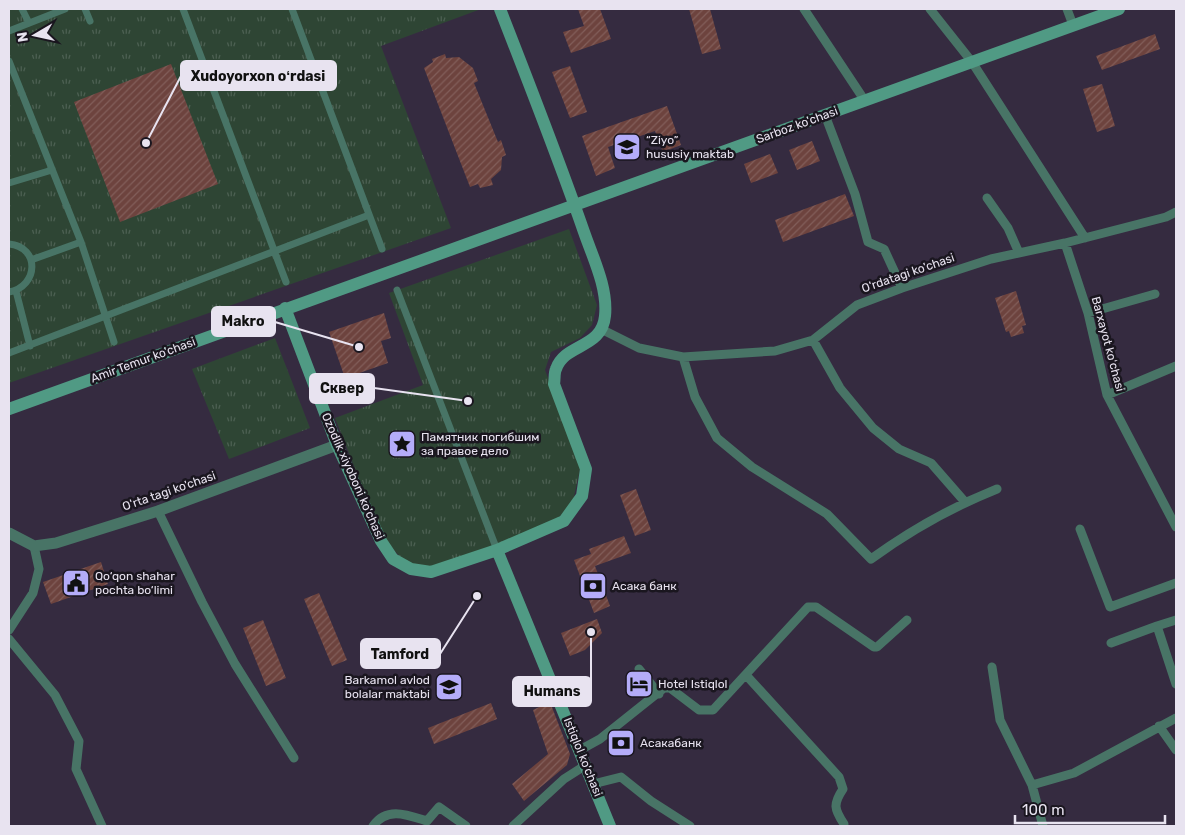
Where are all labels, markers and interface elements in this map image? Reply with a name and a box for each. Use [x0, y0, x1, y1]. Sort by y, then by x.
north arrow [10, 10, 60, 60]
text: N [13, 31, 32, 43]
callout: Xudoyorxon oʻrdasi [181, 61, 336, 90]
text: Xudoyorxon oʻrdasi [191, 68, 325, 85]
street label: Sarboz ko'chasi [754, 104, 840, 146]
school or university icon: “Ziyo” hususiy maktab [612, 132, 642, 162]
place label: “Ziyo” hususiy maktab [646, 133, 734, 161]
street label: O'rdatagi ko'chasi [860, 250, 956, 295]
street label: Barxayot koʻchasi [1089, 295, 1127, 393]
callout: Makro [212, 307, 275, 336]
text: Makro [222, 313, 264, 330]
street label: Amir Temur ko'chasi [89, 335, 197, 385]
callout: Сквер [310, 374, 374, 403]
text: Сквер [320, 380, 364, 397]
street label: Ozodlik xiyoboni ko'chasi [319, 411, 387, 542]
place icon: Памятник погибшим за правое дело [387, 429, 417, 459]
place label: Памятник погибшим за правое дело [421, 430, 539, 458]
street label: O'rta tagi ko'chasi [120, 468, 218, 514]
public building icon: Qo‘qon shahar pochta bo‘limi [61, 568, 91, 598]
place label: Qo‘qon shahar pochta bo‘limi [95, 569, 175, 597]
bank icon: Асака банк [578, 571, 608, 601]
place label: Асака банк [612, 579, 677, 593]
callout: Tamford [361, 639, 440, 668]
text: Tamford [371, 646, 429, 663]
hotel icon: Hotel Istiqlol [624, 669, 654, 699]
school or university icon: Barkamol avlod bolalar maktabi [434, 672, 464, 702]
place label: Barkamol avlod bolalar maktabi [345, 673, 430, 701]
callout: Humans [513, 677, 591, 706]
place label: Hotel Istiqlol [658, 677, 728, 691]
text: Humans [523, 683, 581, 700]
street label: Istiqlol ko'chasi [561, 715, 605, 799]
bank icon: Асакабанк [606, 728, 636, 758]
place label: Асакабанк [640, 736, 702, 750]
scale bar [1015, 792, 1165, 824]
text: 100 m [1022, 801, 1064, 819]

